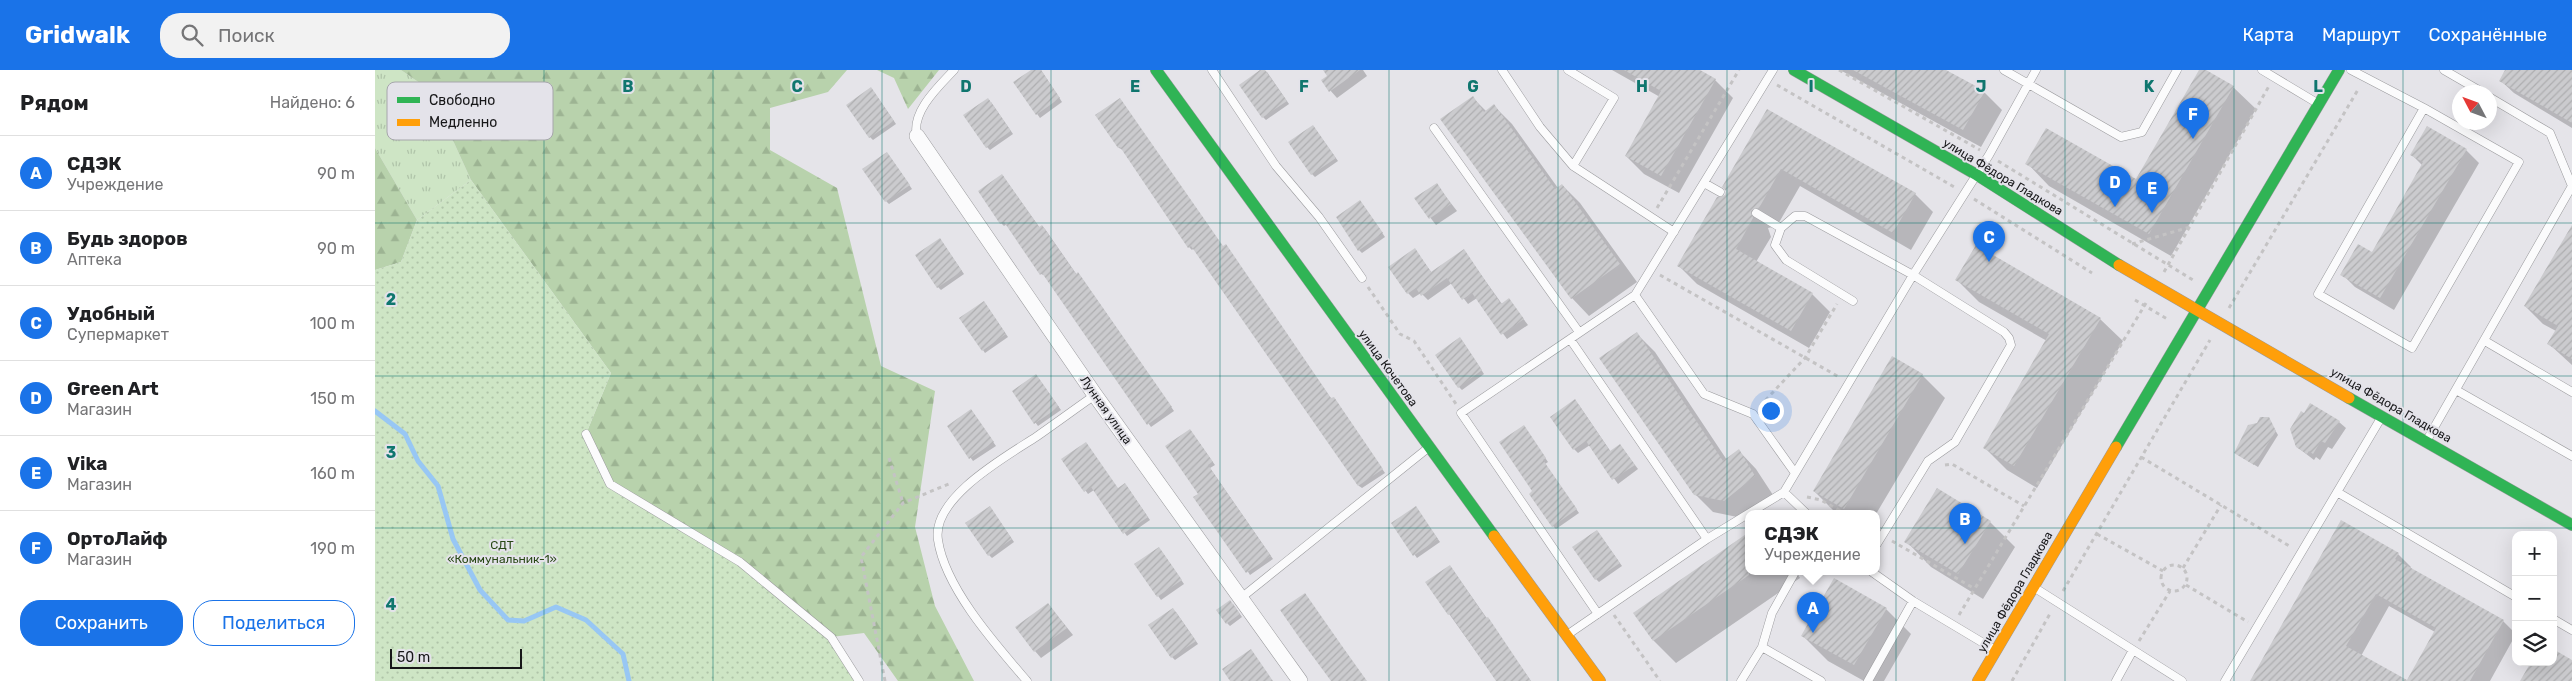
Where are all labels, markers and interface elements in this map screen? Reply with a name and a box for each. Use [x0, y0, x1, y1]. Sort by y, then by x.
search box [160, 13, 510, 58]
text: Gridwalk [25, 21, 130, 49]
icon: search [178, 21, 206, 49]
text: Поиск [218, 24, 275, 47]
text: Карта [2243, 24, 2294, 46]
text: Маршрут [2322, 24, 2401, 46]
text: Сохранённые [2429, 24, 2547, 46]
text: B [622, 77, 634, 96]
text: C [791, 77, 803, 96]
text: D [960, 77, 972, 96]
text: E [1130, 77, 1140, 96]
text: F [1299, 77, 1309, 96]
text: G [1467, 77, 1479, 96]
text: H [1636, 77, 1648, 96]
text: I [1808, 77, 1814, 96]
text: J [1976, 77, 1986, 96]
text: K [2144, 77, 2155, 96]
text: L [2313, 77, 2323, 96]
legend [387, 82, 553, 140]
north arrow [2452, 85, 2497, 130]
text: Рядом [20, 90, 89, 115]
text: Свободно [429, 92, 495, 109]
text: Найдено: 6 [270, 93, 355, 112]
pin: F [2177, 98, 2209, 139]
text: Медленно [429, 114, 497, 131]
street label: улица Фёдора Гладкова [1941, 136, 2065, 218]
text: СДЭК [67, 152, 122, 175]
text: A [30, 164, 42, 183]
text: 90 m [317, 164, 355, 183]
pin: D [2099, 166, 2131, 207]
pin: E [2136, 172, 2168, 213]
text: Учреждение [67, 175, 164, 194]
pin: C [1973, 221, 2005, 262]
text: Будь здоров [67, 227, 188, 250]
text: B [30, 239, 42, 258]
text: 90 m [317, 239, 355, 258]
text: Аптека [67, 250, 122, 269]
text: 2 [386, 290, 396, 309]
text: Удобный [67, 302, 155, 325]
text: C [30, 314, 42, 333]
text: 100 m [310, 314, 355, 333]
text: Супермаркет [67, 325, 169, 344]
street label: улица Кочетова [1355, 327, 1421, 409]
street label: улица Фёдора Гладкова [2328, 365, 2454, 445]
street label: Лунная улица [1077, 373, 1135, 447]
text: Green Art [67, 377, 159, 400]
text: D [30, 389, 42, 408]
text: 150 m [310, 389, 355, 408]
your location [1758, 398, 1784, 424]
text: Магазин [67, 400, 132, 419]
text: 3 [386, 443, 396, 462]
text: Vika [67, 452, 108, 475]
text: E [31, 464, 41, 483]
text: 160 m [310, 464, 355, 483]
text: Магазин [67, 475, 132, 494]
pin: B [1949, 503, 1981, 544]
popup [1745, 510, 1880, 575]
text: СДЭК [1764, 522, 1819, 545]
text: ОртоЛайф [67, 527, 168, 550]
street label: улица Фёдора Гладкова [1975, 529, 2055, 655]
map controls [2512, 531, 2557, 666]
button: + [2512, 531, 2557, 576]
park label: СДТ «Коммунальник-1» [447, 538, 557, 566]
text: F [31, 539, 41, 558]
text: 190 m [310, 539, 355, 558]
text: Учреждение [1764, 545, 1861, 564]
text: Магазин [67, 550, 132, 569]
button: − [2512, 576, 2557, 621]
pin: A [1797, 592, 1829, 633]
text: 4 [386, 595, 397, 614]
button: Сохранить [20, 600, 183, 646]
button: Поделиться [193, 600, 355, 646]
button: layers [2512, 621, 2557, 666]
scale bar [390, 646, 523, 669]
text: 50 m [397, 649, 430, 666]

